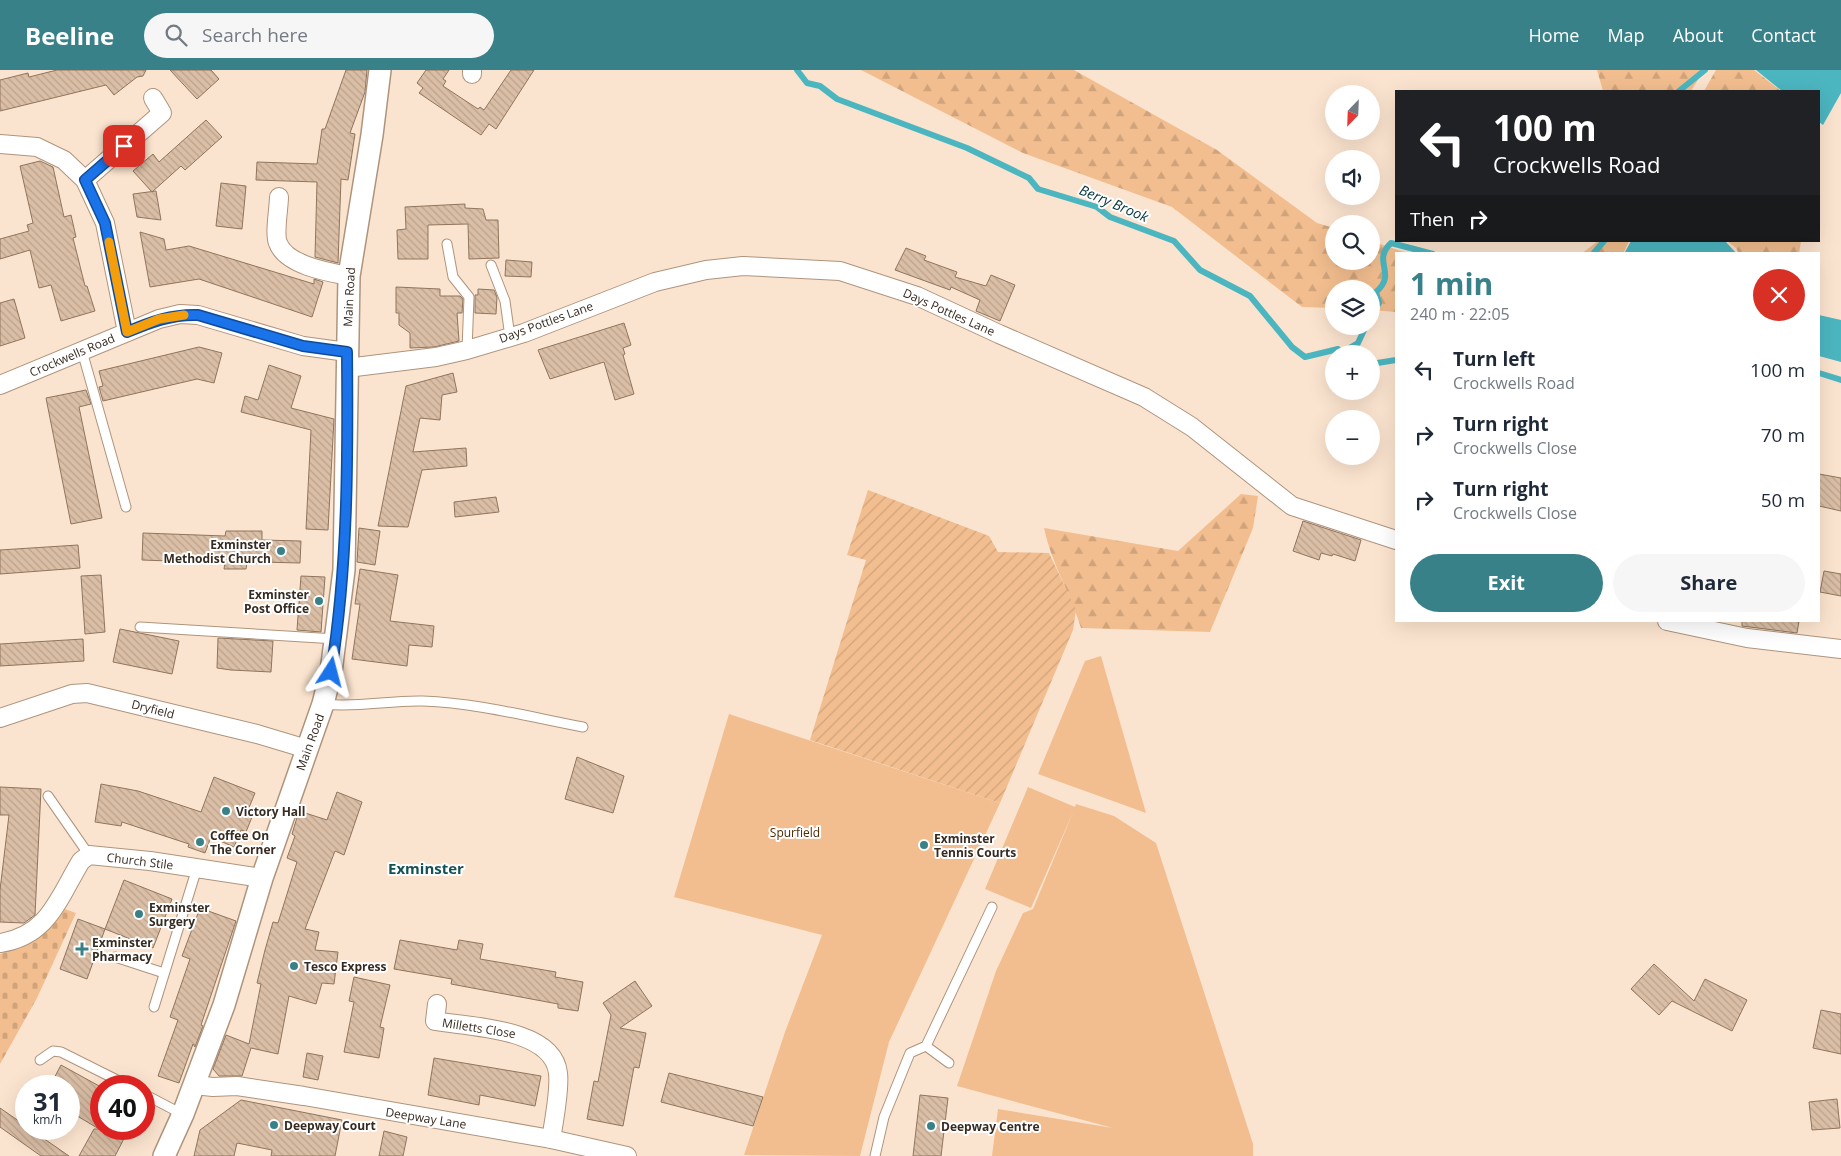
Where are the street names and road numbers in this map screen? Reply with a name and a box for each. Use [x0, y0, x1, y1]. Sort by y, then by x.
street label: Main Road [339, 267, 359, 327]
street label: Days Pottles Lane [900, 284, 998, 340]
street label: Days Pottles Lane [497, 297, 596, 347]
street label: Crockwells Road [27, 329, 117, 381]
street label: Dryfield [130, 695, 176, 723]
street label: Main Road [292, 711, 328, 773]
street label: Church Stile [106, 848, 175, 874]
street label: Milletts Close [441, 1014, 517, 1042]
street label: Deepway Lane [384, 1103, 468, 1133]

